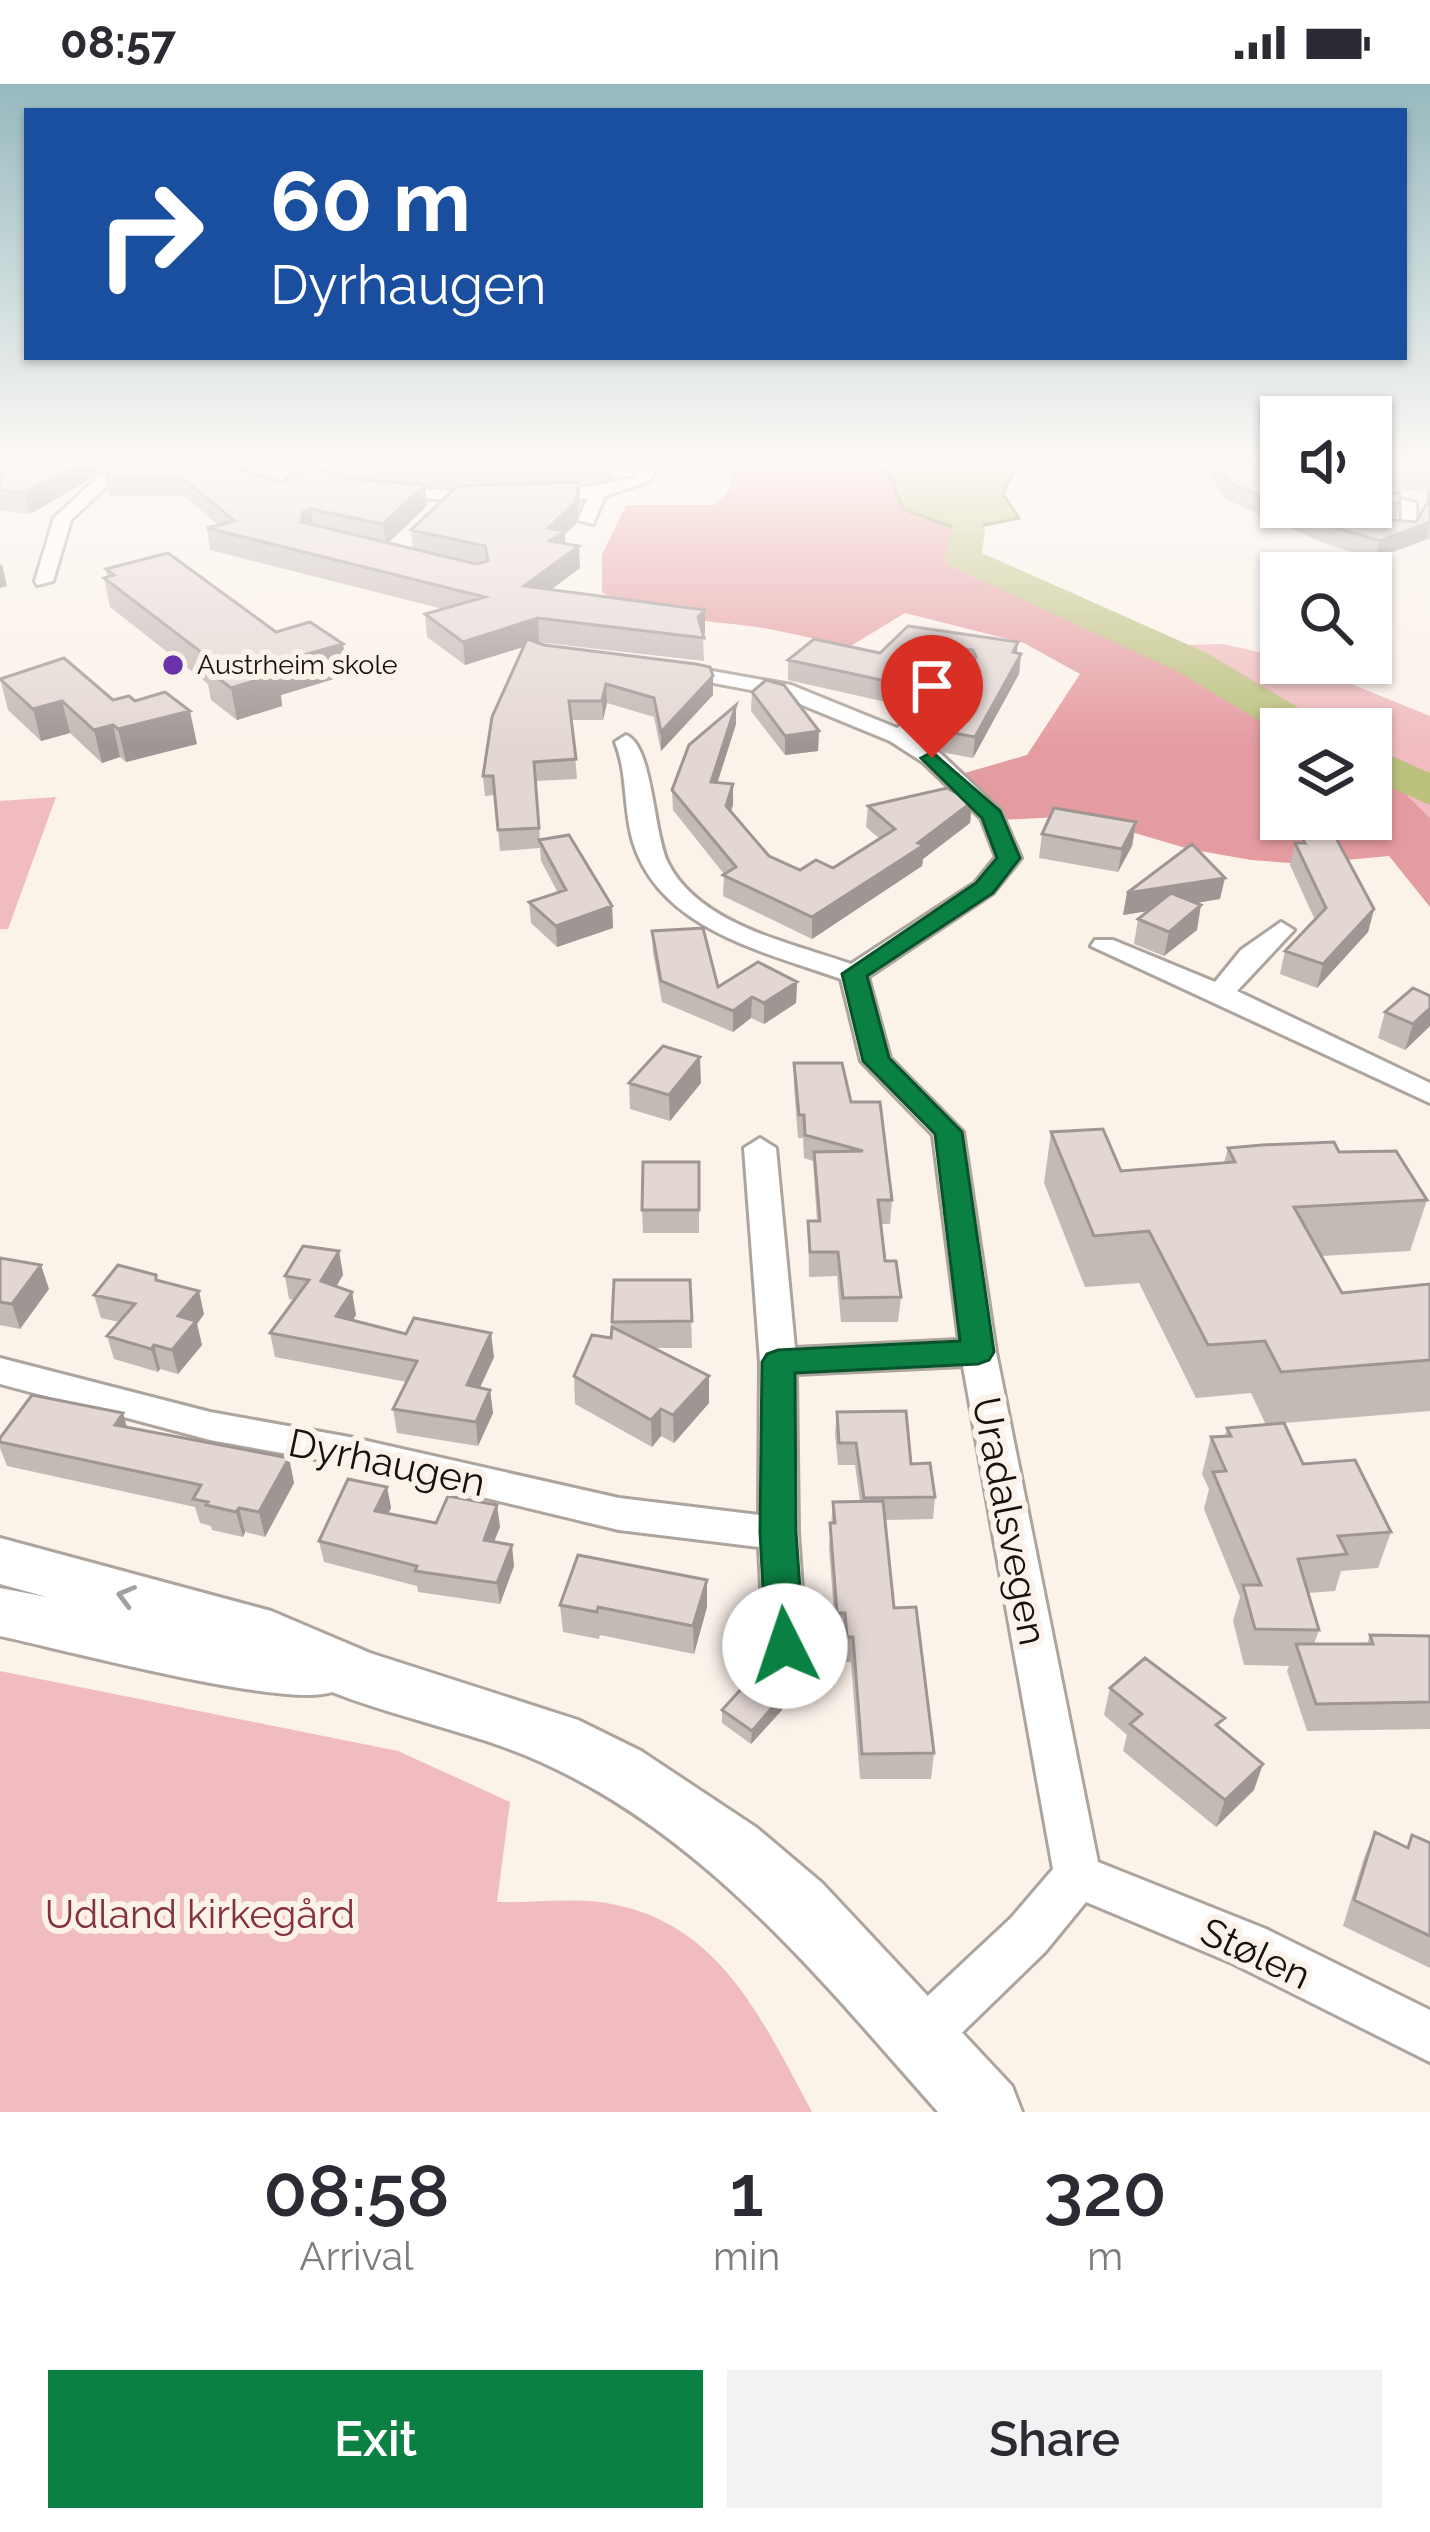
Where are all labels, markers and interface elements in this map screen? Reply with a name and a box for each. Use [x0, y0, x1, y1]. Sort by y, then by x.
text: 08:57 [60, 16, 176, 69]
text: 60 m [270, 152, 471, 251]
icon: right [72, 156, 228, 312]
text: Dyrhaugen [270, 253, 546, 317]
map controls [1260, 396, 1392, 840]
button: sound [1260, 396, 1392, 528]
button: search [1260, 552, 1392, 684]
pin [881, 635, 983, 758]
place label: Austrheim skole [197, 649, 398, 680]
marker: Austrheim skole [160, 652, 186, 678]
icon: arrive [899, 653, 965, 719]
button: layers [1260, 708, 1392, 840]
street label: Uradalsvegen [963, 1393, 1057, 1649]
street label: Dyrhaugen [285, 1419, 489, 1505]
position arrow [722, 1583, 848, 1709]
one-way arrow [117, 1586, 137, 1611]
park label: Udland kirkegård [45, 1891, 355, 1937]
street label: Stølen [1194, 1908, 1318, 1998]
text: 08:58 [263, 2148, 450, 2233]
text: 1 [730, 2148, 764, 2233]
text: 320 [1043, 2148, 1167, 2233]
text: Arrival [299, 2233, 414, 2279]
text: min [713, 2233, 780, 2279]
text: m [1087, 2233, 1123, 2279]
button: Exit [48, 2370, 703, 2508]
button: Share [727, 2370, 1382, 2508]

